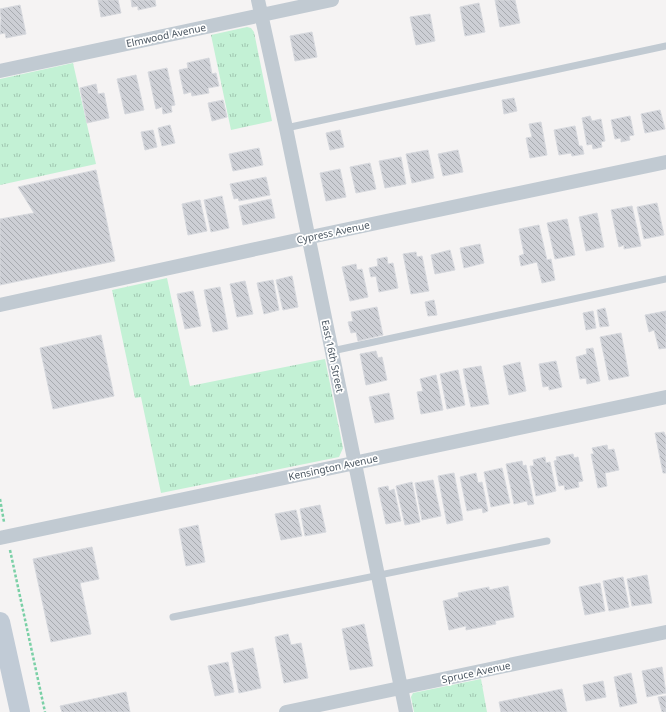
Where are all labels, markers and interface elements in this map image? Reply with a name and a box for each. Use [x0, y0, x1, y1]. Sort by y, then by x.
street label: Elmwood Avenue [125, 20, 208, 50]
street label: Cypress Avenue [295, 217, 371, 247]
street label: East 16th Street [318, 318, 348, 394]
street label: Kensington Avenue [287, 451, 379, 483]
street label: Spruce Avenue [440, 658, 512, 686]

